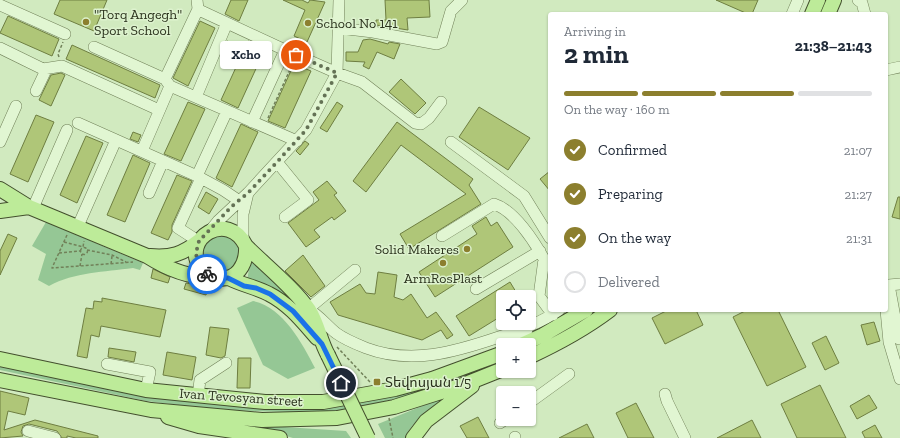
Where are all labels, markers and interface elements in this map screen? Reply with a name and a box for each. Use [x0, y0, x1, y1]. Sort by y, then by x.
place label: "Torq Angegh" Sport School [94, 6, 182, 39]
place label: School No 141 [316, 15, 398, 32]
marker: "Torq Angegh" Sport School [81, 17, 91, 27]
marker: School No 141 [303, 18, 313, 28]
text: Arriving in [564, 24, 626, 39]
text: 21:38–21:43 [795, 37, 872, 55]
pin [279, 38, 313, 72]
text: 2 min [564, 38, 629, 70]
callout: Xcho [220, 41, 272, 69]
icon: bag [285, 44, 307, 66]
text: Xcho [231, 47, 261, 62]
text: On the way · 160 m [564, 102, 669, 117]
icon: check [564, 139, 586, 161]
text: Confirmed [598, 141, 667, 159]
text: 21:07 [844, 143, 872, 158]
icon: check [564, 183, 586, 205]
text: Preparing [598, 185, 663, 203]
text: 21:27 [845, 187, 872, 202]
icon: check [564, 227, 586, 249]
text: On the way [598, 229, 671, 247]
text: 21:31 [846, 231, 872, 246]
place label: Solid Makeres [375, 241, 459, 258]
marker: Solid Makeres [462, 244, 472, 254]
courier [187, 254, 227, 294]
marker: ArmRosPlast [438, 258, 448, 268]
icon: bike [196, 263, 218, 285]
place label: ArmRosPlast [404, 270, 483, 287]
text: Delivered [598, 273, 660, 291]
map controls [496, 290, 536, 426]
button: locate [496, 290, 536, 330]
button: + [496, 338, 536, 378]
pin [324, 366, 358, 400]
icon: home [330, 372, 352, 394]
place label: Տեվոսյան 1/5 [385, 374, 471, 391]
marker: Տեվոսյան 1/5 [372, 377, 382, 387]
street label: Ivan Tevosyan street [179, 385, 304, 410]
button: − [496, 386, 536, 426]

